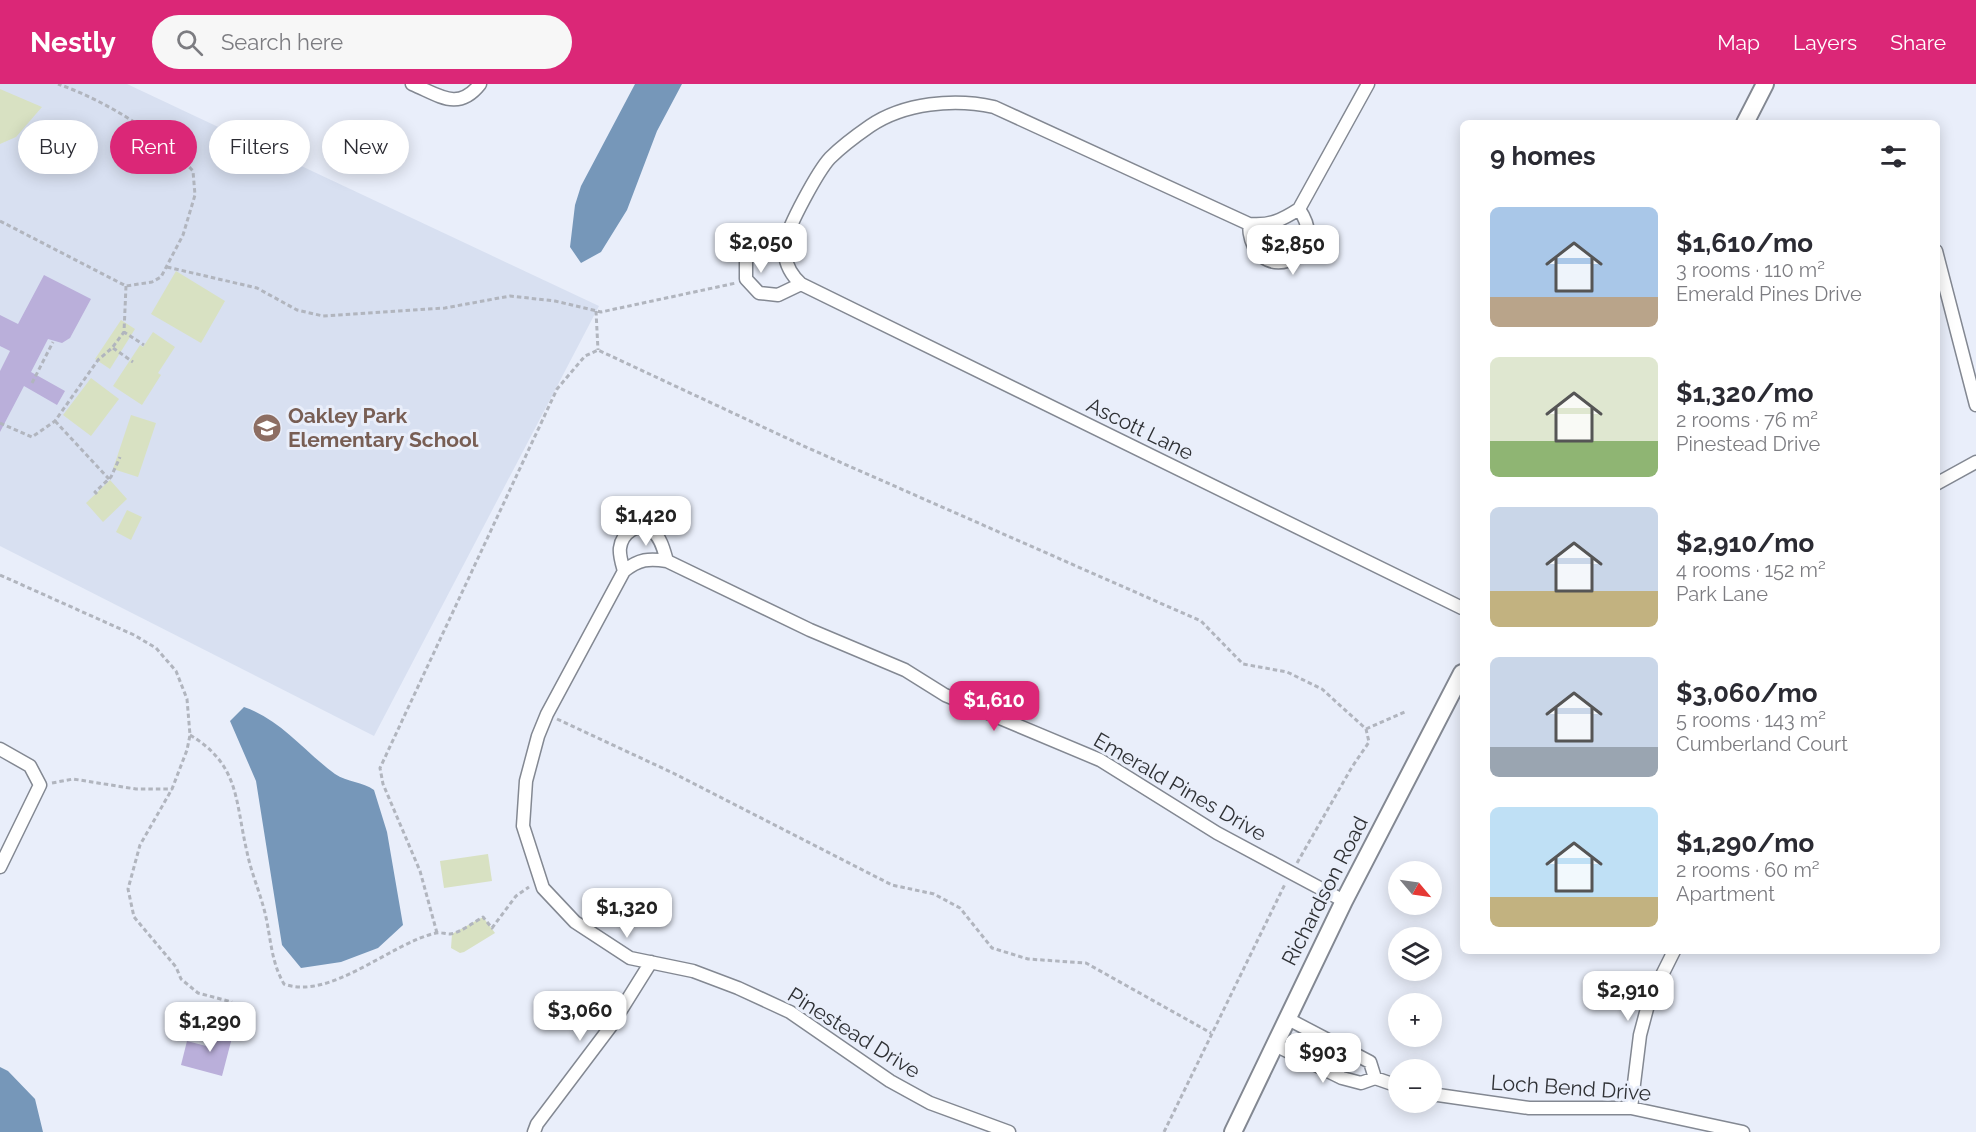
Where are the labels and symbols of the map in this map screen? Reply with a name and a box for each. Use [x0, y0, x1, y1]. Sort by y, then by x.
pin: $2,050 [712, 223, 810, 274]
pin: $2,850 [1244, 225, 1342, 276]
street label: Ascott Lane [1083, 392, 1198, 465]
place label: Oakley Park Elementary School [288, 403, 479, 452]
school or university icon: Oakley Park Elementary School [251, 412, 283, 444]
pin: $1,420 [597, 496, 695, 547]
pin: $1,610 [945, 681, 1043, 732]
street label: Emerald Pines Drive [1090, 727, 1271, 846]
street label: Richardson Road [1276, 812, 1373, 970]
north arrow [1388, 861, 1442, 915]
pin: $1,320 [578, 888, 676, 939]
pin: $2,910 [1579, 971, 1677, 1022]
street label: Pinestead Drive [783, 982, 925, 1083]
pin: $3,060 [531, 991, 629, 1042]
pin: $1,290 [161, 1002, 259, 1053]
pin: $903 [1287, 1033, 1359, 1084]
street label: Loch Bend Drive [1490, 1069, 1652, 1106]

